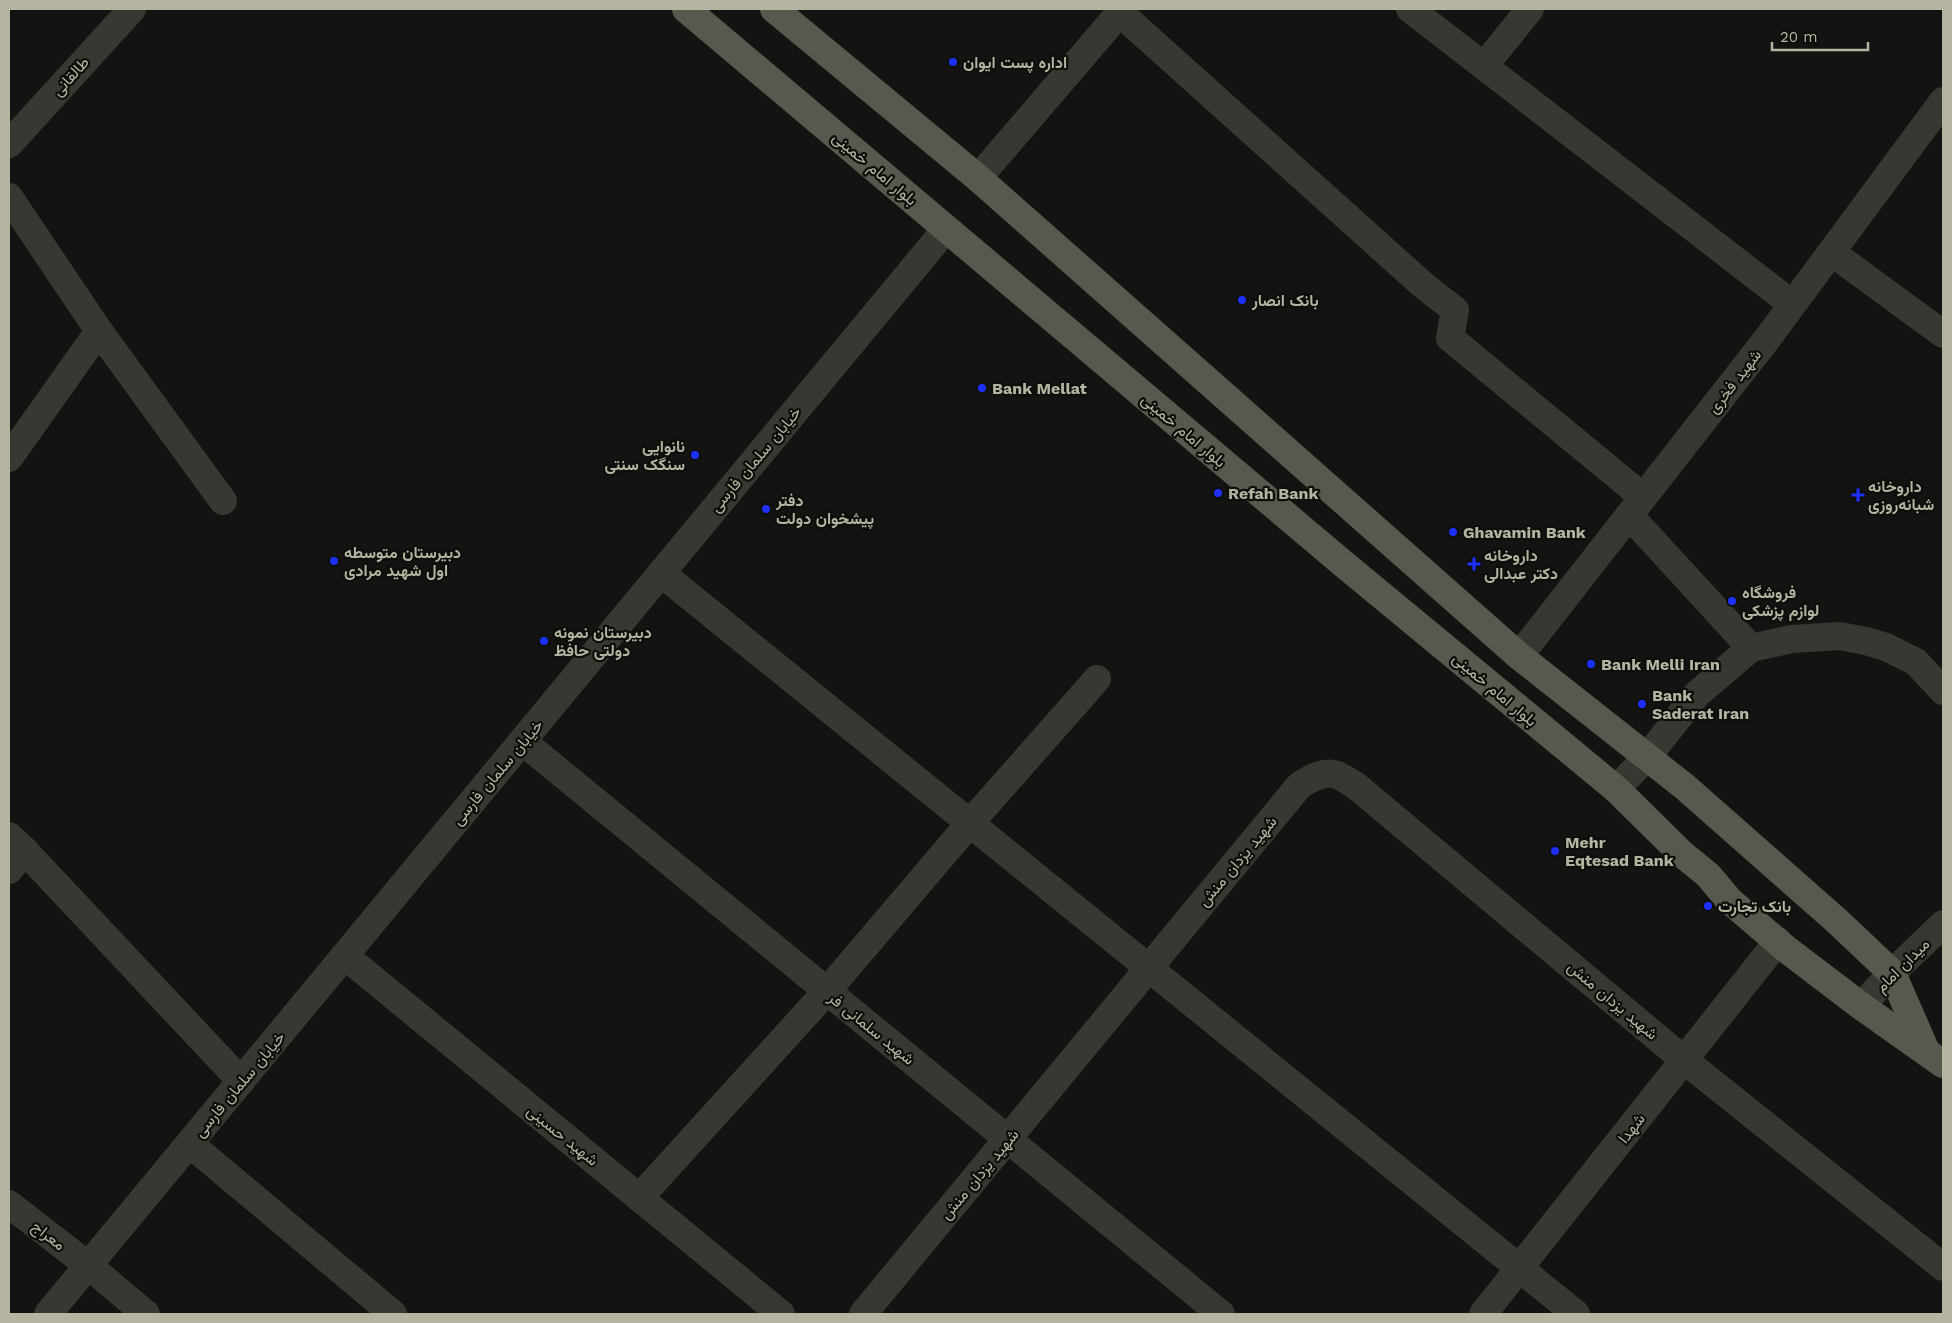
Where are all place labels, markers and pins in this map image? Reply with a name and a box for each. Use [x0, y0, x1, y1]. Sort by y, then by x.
place label: اداره پست ایوان [963, 53, 1067, 74]
marker: اداره پست ایوان [947, 56, 959, 68]
place label: بانک انصار [1251, 291, 1319, 311]
marker: بانک انصار [1236, 294, 1248, 306]
place label: Bank Mellat [992, 379, 1087, 398]
marker: Bank Mellat [976, 382, 988, 394]
place label: نانوایی سنگک سنتی [604, 437, 685, 474]
marker: نانوایی سنگک سنتی [689, 449, 701, 461]
place label: داروخانه شبانه‌روزی [1868, 477, 1935, 515]
place label: Refah Bank [1228, 484, 1318, 503]
marker: Refah Bank [1212, 487, 1224, 499]
marker: داروخانه شبانه‌روزی [1852, 489, 1864, 501]
place label: دفتر پیشخوان دولت [775, 491, 875, 530]
marker: دفتر پیشخوان دولت [760, 503, 772, 515]
place label: Ghavamin Bank [1463, 523, 1586, 542]
marker: Ghavamin Bank [1447, 526, 1459, 538]
place label: دبیرستان متوسطه اول شهید مرادی [344, 543, 461, 581]
place label: داروخانه دکتر عبدالی [1484, 546, 1558, 584]
marker: دبیرستان متوسطه اول شهید مرادی [328, 555, 340, 567]
marker: داروخانه دکتر عبدالی [1468, 558, 1480, 570]
place label: فروشگاه لوازم پزشکی [1742, 583, 1819, 622]
marker: فروشگاه لوازم پزشکی [1726, 595, 1738, 607]
place label: دبیرستان نمونه دولتی حافظ [554, 623, 652, 661]
marker: دبیرستان نمونه دولتی حافظ [538, 635, 550, 647]
place label: Bank Melli Iran [1601, 655, 1720, 674]
marker: Bank Melli Iran [1585, 658, 1597, 670]
place label: Bank Saderat Iran [1652, 686, 1749, 723]
marker: Bank Saderat Iran [1636, 698, 1648, 710]
place label: Mehr Eqtesad Bank [1565, 833, 1674, 870]
marker: Mehr Eqtesad Bank [1549, 845, 1561, 857]
place label: بانک تجارت [1718, 897, 1791, 917]
marker: بانک تجارت [1702, 900, 1714, 912]

